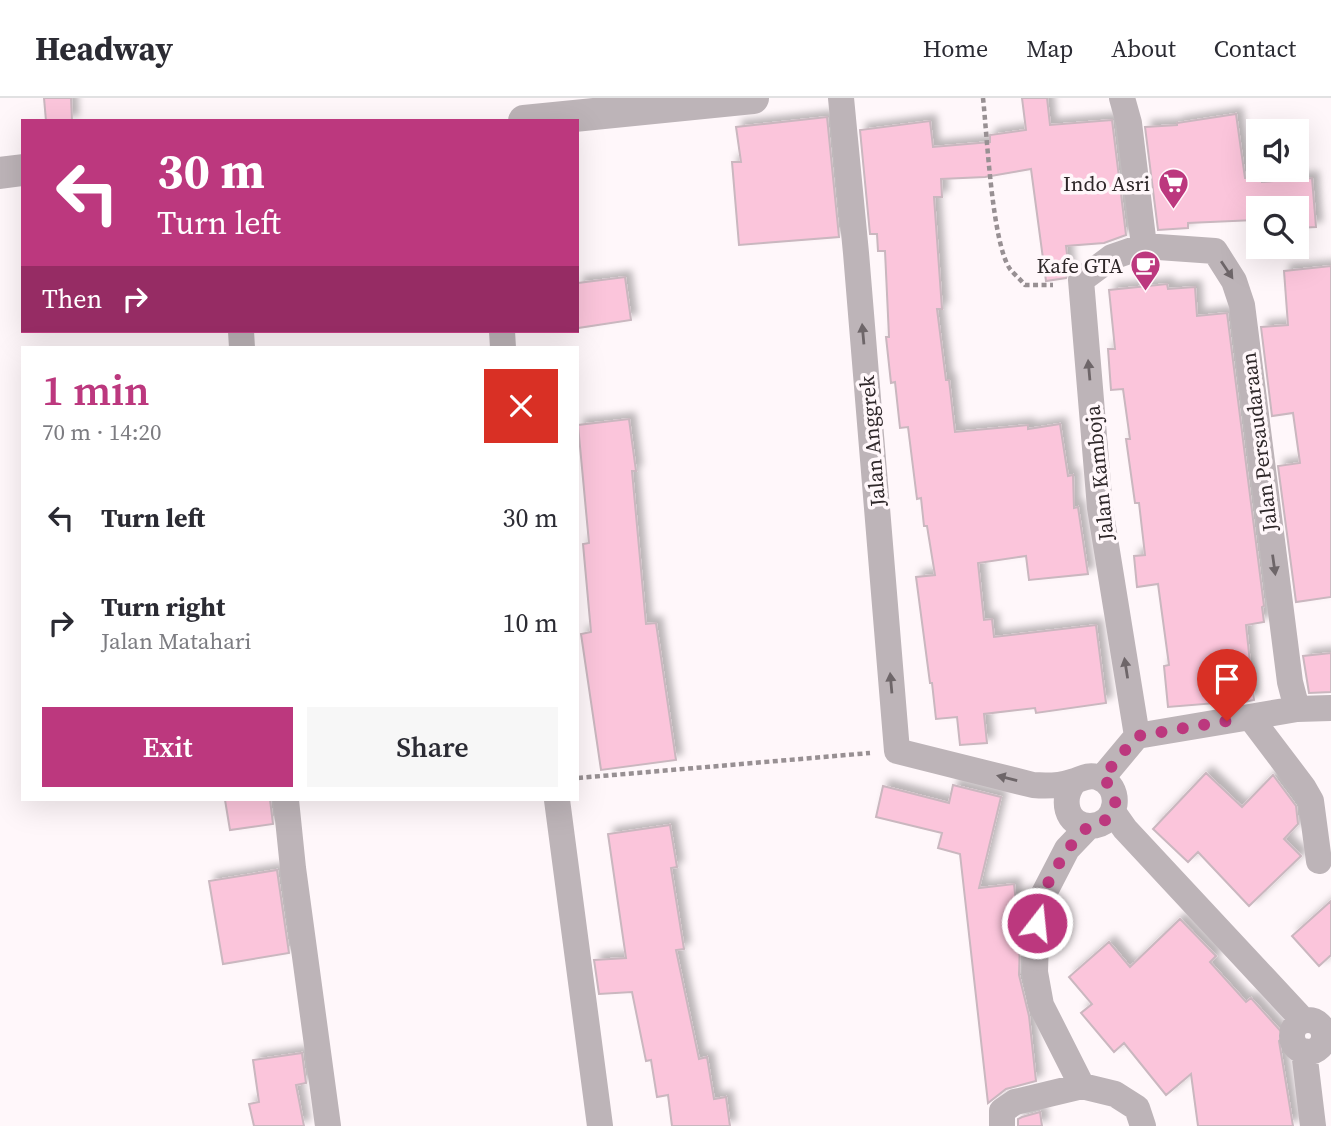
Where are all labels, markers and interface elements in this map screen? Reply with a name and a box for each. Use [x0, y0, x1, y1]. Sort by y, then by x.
text: Headway [35, 26, 173, 71]
text: Home [923, 32, 988, 65]
text: Map [1026, 32, 1073, 65]
text: About [1111, 32, 1176, 65]
text: Contact [1214, 32, 1296, 65]
map controls [1246, 119, 1309, 259]
button: sound [1246, 119, 1309, 182]
text: 30 m [157, 137, 265, 204]
icon: left [42, 147, 133, 238]
supermarket icon: Indo Asri [1156, 166, 1190, 210]
place label: Indo Asri [1063, 169, 1150, 198]
button: search [1246, 196, 1309, 259]
text: Turn left [157, 201, 281, 245]
cafe icon: Kafe GTA [1129, 248, 1163, 292]
place label: Kafe GTA [1037, 251, 1123, 280]
one-way arrow [1220, 260, 1233, 279]
icon: right [116, 280, 154, 318]
text: Then [42, 281, 102, 317]
one-way arrow [857, 323, 868, 345]
street label: Jalan Persaudaraan [1234, 350, 1285, 534]
one-way arrow [1083, 359, 1094, 381]
text: 1 min [42, 361, 150, 419]
button: close [484, 369, 558, 443]
street label: Jalan Anggrek [852, 374, 892, 509]
street label: Jalan Kamboja [1077, 404, 1121, 543]
text: 70 m · 14:20 [42, 416, 162, 448]
icon: left [42, 499, 80, 537]
text: Turn left [101, 500, 205, 536]
text: 30 m [503, 500, 558, 536]
one-way arrow [1269, 554, 1280, 576]
text: Turn right [101, 589, 225, 625]
icon: right [42, 604, 80, 642]
text: 10 m [503, 605, 558, 641]
text: Jalan Matahari [101, 625, 251, 657]
pin [1197, 649, 1257, 721]
one-way arrow [1120, 657, 1131, 679]
icon: arrive [1208, 660, 1246, 698]
one-way arrow [885, 671, 896, 693]
button: Exit [42, 707, 293, 787]
button: Share [307, 707, 558, 787]
one-way arrow [995, 772, 1017, 783]
position arrow [1000, 886, 1074, 960]

